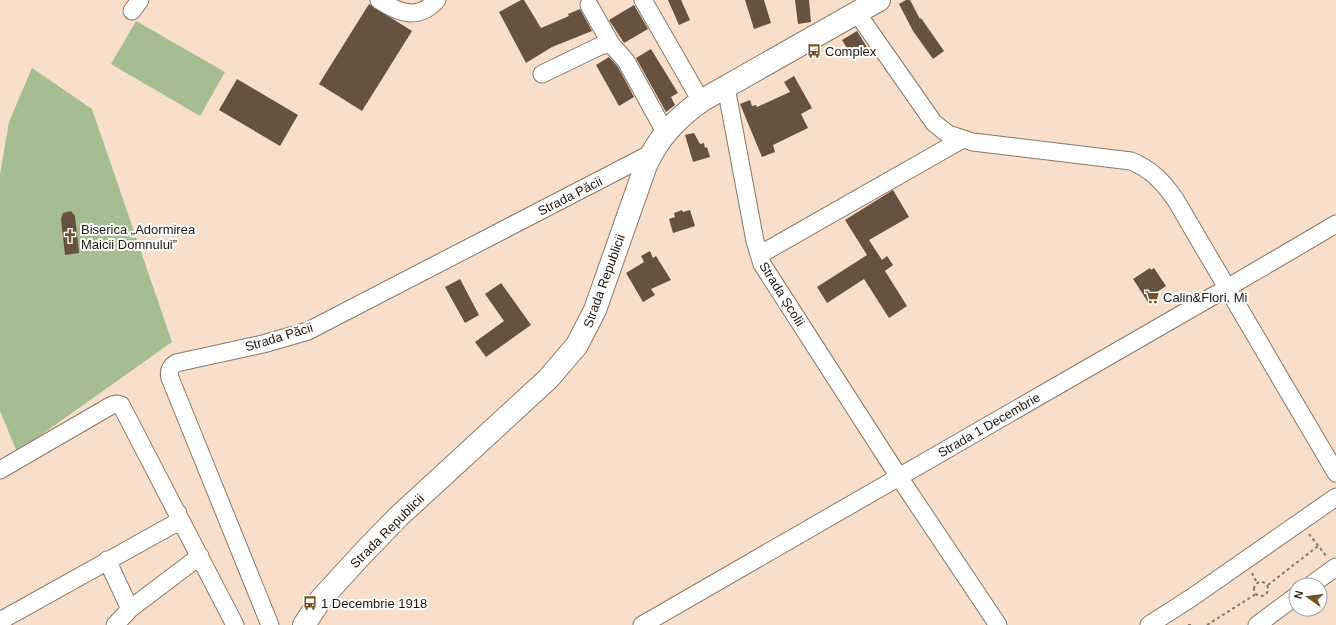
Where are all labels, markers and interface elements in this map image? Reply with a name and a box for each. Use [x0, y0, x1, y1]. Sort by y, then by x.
bus stop icon: Complex [806, 43, 822, 59]
place label: Complex [825, 44, 877, 59]
street label: Strada Păcii [535, 173, 605, 219]
place label: Biserica „Adormirea Maicii Domnului” [81, 222, 196, 252]
church icon: Biserica „Adormirea Maicii Domnului” [62, 228, 78, 244]
street label: Strada Republicii [580, 232, 628, 330]
street label: Strada Școlii [756, 259, 808, 329]
supermarket icon: Calin&Flori. Mi [1144, 289, 1160, 305]
place label: Calin&Flori. Mi [1163, 290, 1248, 305]
street label: Strada Păcii [243, 320, 315, 354]
street label: Strada 1 Decembrie [935, 390, 1043, 460]
street label: Strada Republicii [347, 491, 427, 571]
north arrow [1288, 577, 1328, 617]
text: N [1292, 589, 1305, 600]
bus stop icon: 1 Decembrie 1918 [302, 595, 318, 611]
place label: 1 Decembrie 1918 [321, 596, 427, 611]

